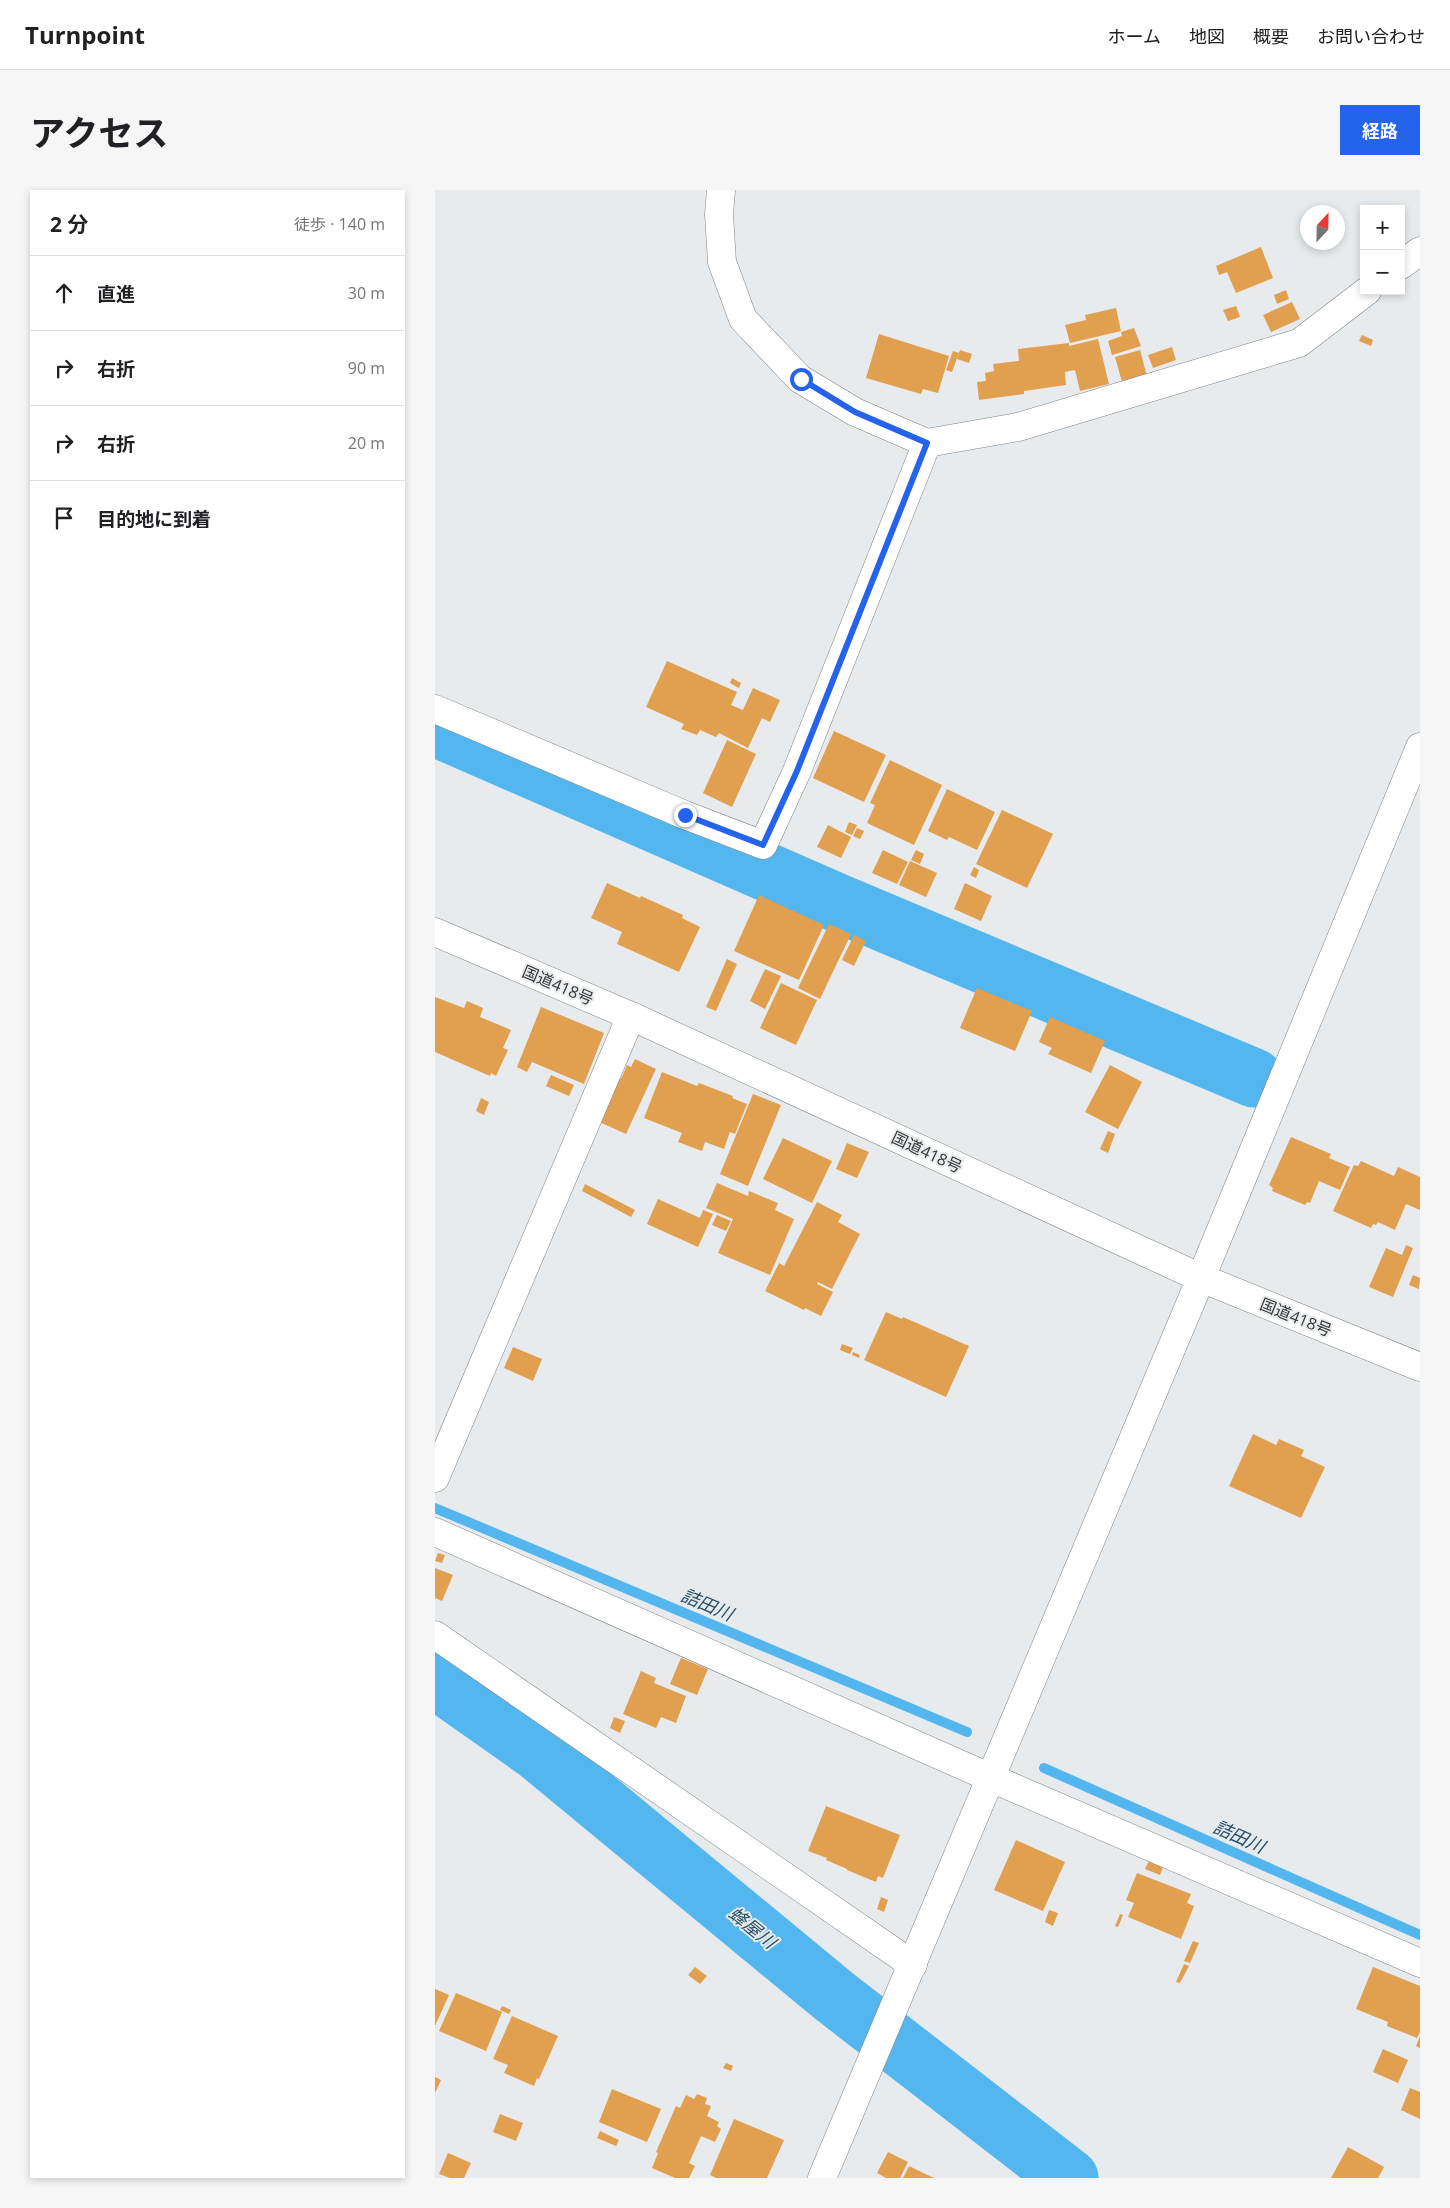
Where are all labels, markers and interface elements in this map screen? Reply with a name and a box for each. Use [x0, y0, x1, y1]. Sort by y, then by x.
text: Turnpoint [25, 18, 145, 51]
text: ホーム [1108, 24, 1161, 48]
text: 地図 [1189, 24, 1225, 48]
text: 概要 [1253, 24, 1289, 48]
text: お問い合わせ [1317, 24, 1425, 48]
button: 経路 [1340, 105, 1420, 155]
text: アクセス [30, 109, 168, 156]
north arrow [1300, 205, 1345, 250]
map controls [1360, 205, 1405, 295]
button: + [1360, 205, 1405, 250]
text: 2 分 [50, 210, 88, 238]
text: 徒歩 · 140 m [294, 213, 385, 235]
button: − [1360, 250, 1405, 295]
icon: ahead [50, 279, 78, 307]
text: 直進 [97, 281, 135, 307]
text: 30 m [348, 282, 385, 304]
icon: right [50, 354, 78, 382]
text: 右折 [97, 356, 135, 382]
text: 90 m [348, 357, 385, 379]
route start [790, 368, 813, 391]
icon: right [50, 429, 78, 457]
text: 右折 [97, 431, 135, 457]
text: 20 m [348, 432, 385, 454]
icon: arrive [50, 504, 78, 532]
text: 目的地に到着 [97, 506, 211, 532]
route end [674, 804, 697, 827]
street label: 国道418号 [519, 960, 597, 1010]
street label: 国道418号 [888, 1126, 966, 1178]
street label: 国道418号 [1257, 1293, 1335, 1341]
water label: 詰田川 [678, 1582, 739, 1626]
water label: 詰田川 [1210, 1814, 1271, 1859]
water label: 蜂屋川 [724, 1901, 783, 1955]

